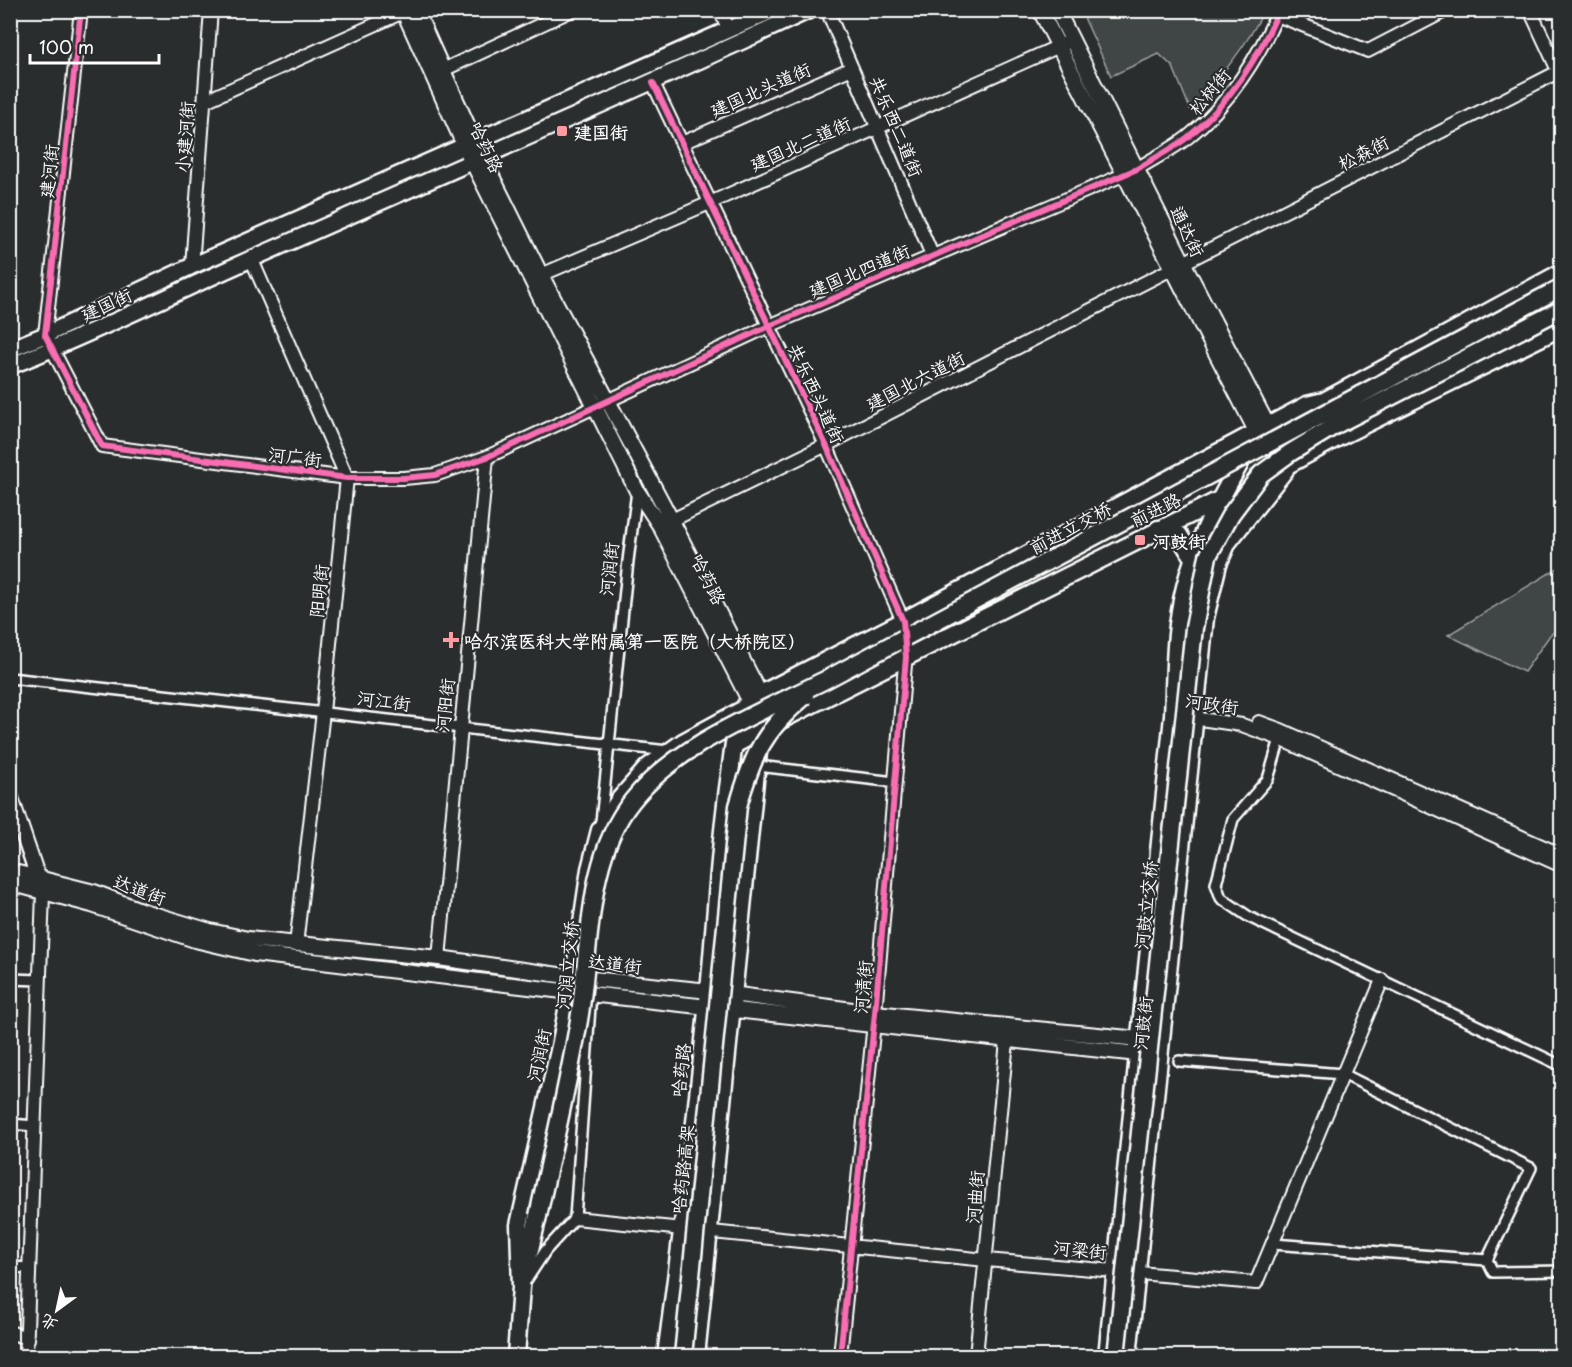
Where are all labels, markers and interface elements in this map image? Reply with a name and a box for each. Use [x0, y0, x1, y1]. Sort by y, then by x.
scale bar [30, 27, 159, 65]
text: 100 m [39, 33, 94, 60]
street label: 建国北头道街 [705, 55, 815, 123]
street label: 松树街 [1181, 62, 1237, 120]
street label: 共乐西二道街 [863, 71, 931, 181]
street label: 小建河街 [168, 100, 200, 174]
street label: 建国北二道街 [745, 109, 855, 177]
street label: 哈药路 [463, 117, 511, 177]
place label: 建国街 [574, 118, 628, 145]
marker: 建国街 [555, 124, 569, 138]
street label: 松森街 [1333, 128, 1393, 176]
street label: 建河街 [32, 143, 64, 199]
street label: 通达街 [1164, 201, 1212, 261]
street label: 建国北四道街 [804, 236, 914, 304]
street label: 建国街 [76, 280, 136, 328]
street label: 共乐西头道街 [782, 338, 852, 448]
street label: 建国北六道街 [861, 343, 969, 417]
street label: 河广街 [267, 439, 323, 473]
street label: 前进路 [1125, 485, 1185, 533]
street label: 前进立交桥 [1024, 494, 1116, 560]
place label: 河鼓街 [1152, 527, 1206, 554]
marker: 河鼓街 [1133, 533, 1147, 547]
street label: 河润街 [592, 541, 624, 597]
street label: 哈药路 [685, 549, 733, 609]
street label: 阳明街 [302, 563, 334, 619]
place label: 哈尔滨医科大学附属第一医院（大桥院区） [464, 627, 806, 654]
marker: 哈尔滨医科大学附属第一医院（大桥院区） [442, 631, 460, 649]
street label: 河阳街 [428, 677, 460, 733]
street label: 河江街 [356, 683, 412, 717]
street label: 河政街 [1183, 686, 1241, 720]
street label: 河鼓立交桥 [1127, 859, 1163, 951]
street label: 达道街 [110, 867, 170, 911]
street label: 河润立交桥 [548, 919, 584, 1011]
street label: 达道街 [587, 947, 643, 979]
street label: 河清街 [846, 959, 878, 1015]
street label: 河鼓街 [1126, 995, 1158, 1051]
street label: 河润街 [519, 1026, 557, 1084]
street label: 哈药路 [664, 1042, 696, 1098]
street label: 哈药路高架 [664, 1123, 700, 1215]
street label: 河曲街 [958, 1169, 990, 1225]
street label: 河梁街 [1052, 1233, 1108, 1265]
north arrow [27, 1280, 87, 1340]
text: 北 [35, 1309, 62, 1338]

